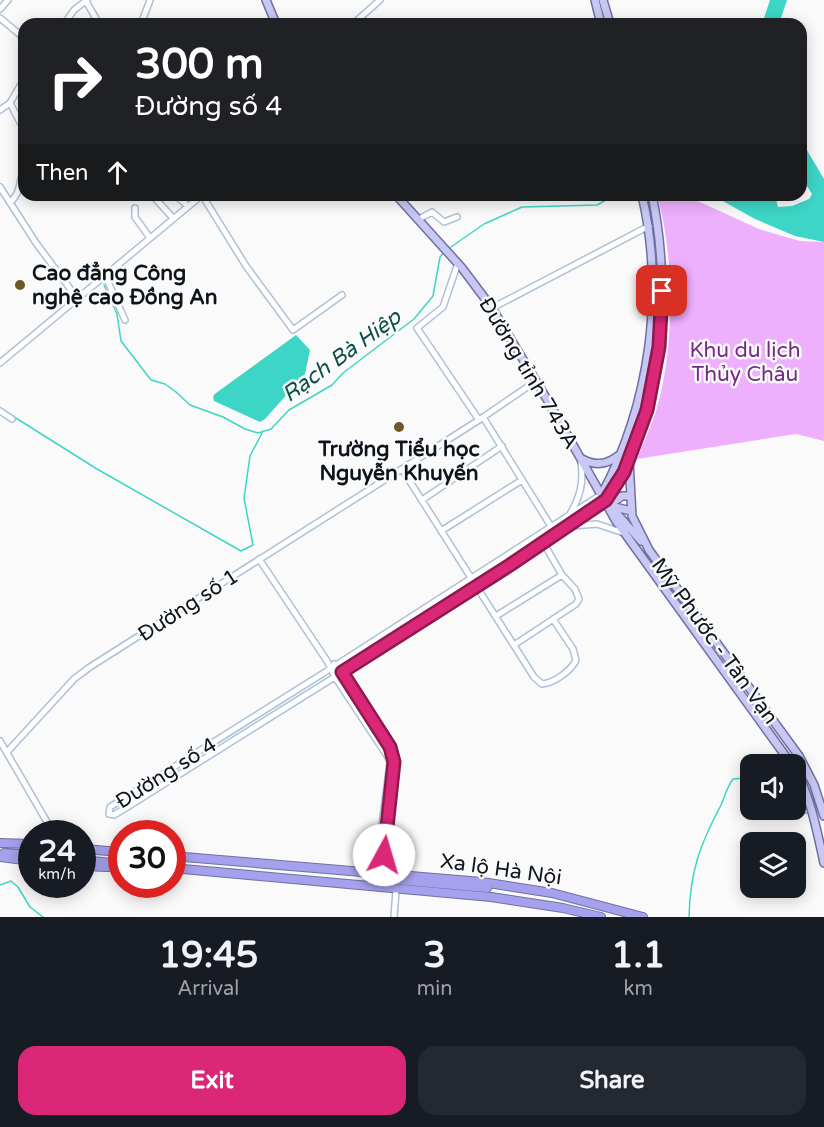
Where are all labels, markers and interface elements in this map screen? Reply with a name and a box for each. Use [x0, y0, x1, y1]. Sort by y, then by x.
text: 300 m [135, 39, 264, 90]
icon: right [36, 42, 114, 120]
text: Đường số 4 [135, 90, 282, 123]
icon: ahead [101, 156, 134, 189]
text: Then [36, 160, 89, 186]
place label: Cao đẳng Công nghệ cao Đồng An [32, 261, 217, 310]
pin [636, 265, 687, 316]
icon: arrive [645, 274, 678, 307]
marker: Cao đẳng Công nghệ cao Đồng An [13, 278, 27, 292]
street label: Đường tỉnh 743A [473, 293, 584, 454]
water label: Rạch Bà Hiệp [277, 303, 407, 408]
park label: Khu du lịch Thủy Châu [690, 338, 800, 387]
marker: Trường Tiểu học Nguyễn Khuyến [392, 420, 406, 434]
place label: Trường Tiểu học Nguyễn Khuyến [317, 437, 480, 486]
street label: Mỹ Phước - Tân Vạn [646, 553, 783, 729]
street label: Đường số 1 [133, 564, 243, 647]
street label: Đường số 4 [111, 732, 221, 814]
map controls [740, 754, 806, 898]
button: sound [740, 754, 806, 820]
speed limit sign: 30 [108, 820, 186, 898]
position arrow [352, 823, 416, 887]
button: layers [740, 832, 806, 898]
text: 24 [38, 833, 76, 870]
street label: Xa lộ Hà Nội [439, 849, 563, 890]
text: km/h [38, 865, 76, 883]
text: 19:45 [159, 934, 258, 977]
text: 3 [423, 934, 446, 977]
text: 1.1 [611, 934, 665, 977]
text: Arrival [178, 977, 239, 1001]
text: min [417, 977, 452, 1001]
text: km [624, 977, 653, 1001]
button: Exit [18, 1046, 406, 1115]
button: Share [418, 1046, 806, 1115]

